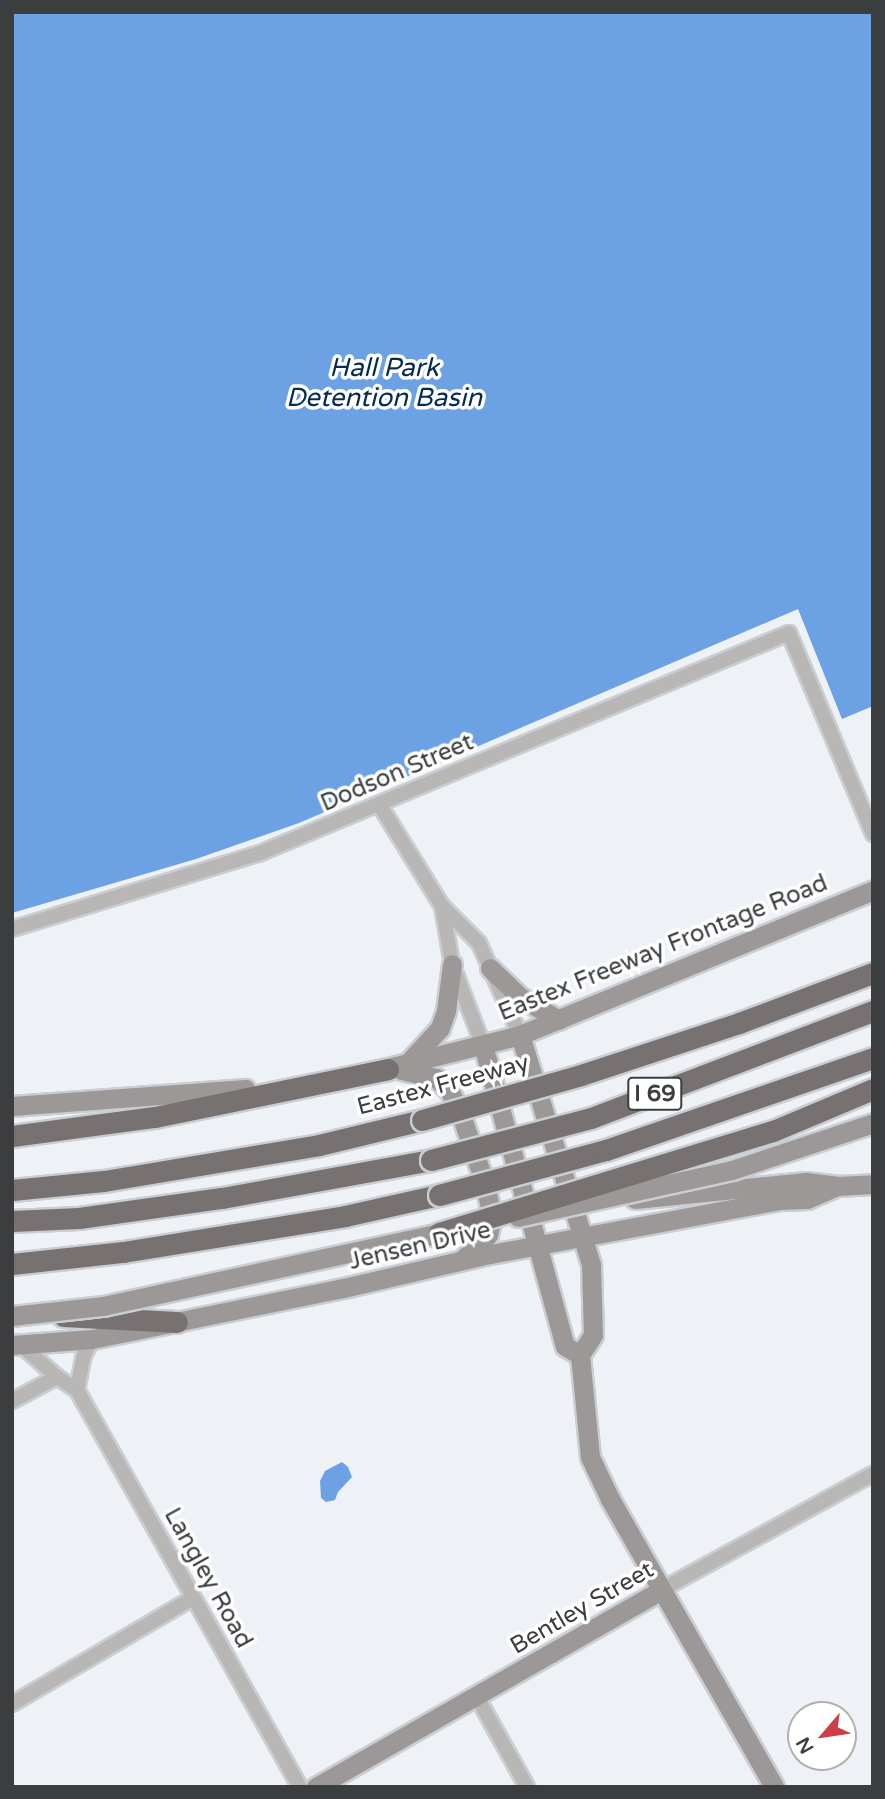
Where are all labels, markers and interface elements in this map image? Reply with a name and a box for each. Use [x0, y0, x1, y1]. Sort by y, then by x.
water label: Hall Park Detention Basin [286, 352, 482, 414]
street label: Dodson Street [316, 728, 478, 818]
street label: Eastex Freeway Frontage Road [494, 869, 832, 1027]
street label: Eastex Freeway [354, 1048, 532, 1122]
road number: I 69 [627, 1074, 683, 1114]
street label: Jensen Drive [346, 1216, 494, 1276]
street label: Langley Road [158, 1503, 258, 1653]
street label: Bentley Street [505, 1555, 659, 1661]
north arrow [787, 1701, 857, 1771]
text: N [792, 1733, 819, 1757]

